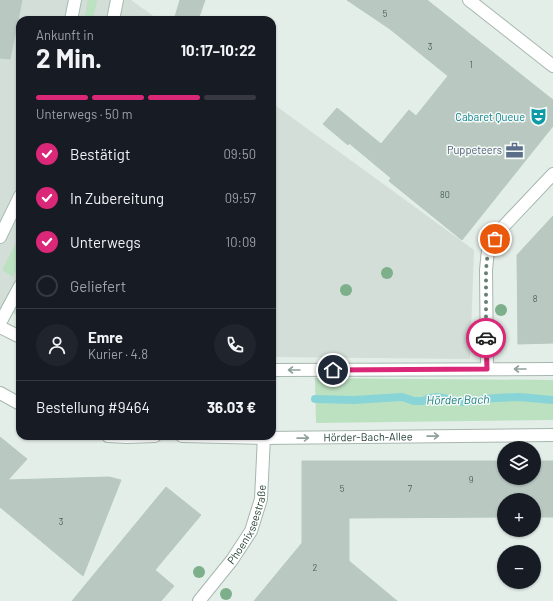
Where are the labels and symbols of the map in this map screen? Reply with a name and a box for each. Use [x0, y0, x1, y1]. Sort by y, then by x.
house number: 5 [383, 8, 388, 19]
house number: 3 [428, 41, 433, 52]
house number: 1 [469, 59, 473, 70]
theatre icon: Cabaret Queue [528, 107, 548, 127]
place label: Cabaret Queue [455, 110, 525, 123]
office icon: Puppeteers [505, 140, 525, 160]
place label: Puppeteers [447, 143, 502, 156]
house number: 80 [440, 189, 450, 200]
pin [478, 222, 512, 256]
house number: 8 [533, 293, 538, 304]
courier [466, 318, 506, 358]
pin [316, 353, 350, 387]
one-way arrow [514, 365, 527, 373]
one-way arrow [288, 366, 301, 374]
water label: Hörder Bach [426, 391, 490, 407]
street label: Hörder-Bach-Allee [323, 429, 413, 443]
one-way arrow [426, 432, 439, 440]
one-way arrow [296, 434, 309, 442]
house number: 9 [469, 474, 474, 485]
house number: 5 [340, 483, 345, 494]
house number: 7 [408, 483, 413, 494]
street label: Phoenixseestraße [224, 484, 268, 567]
house number: 3 [59, 516, 64, 527]
house number: 2 [313, 562, 318, 573]

